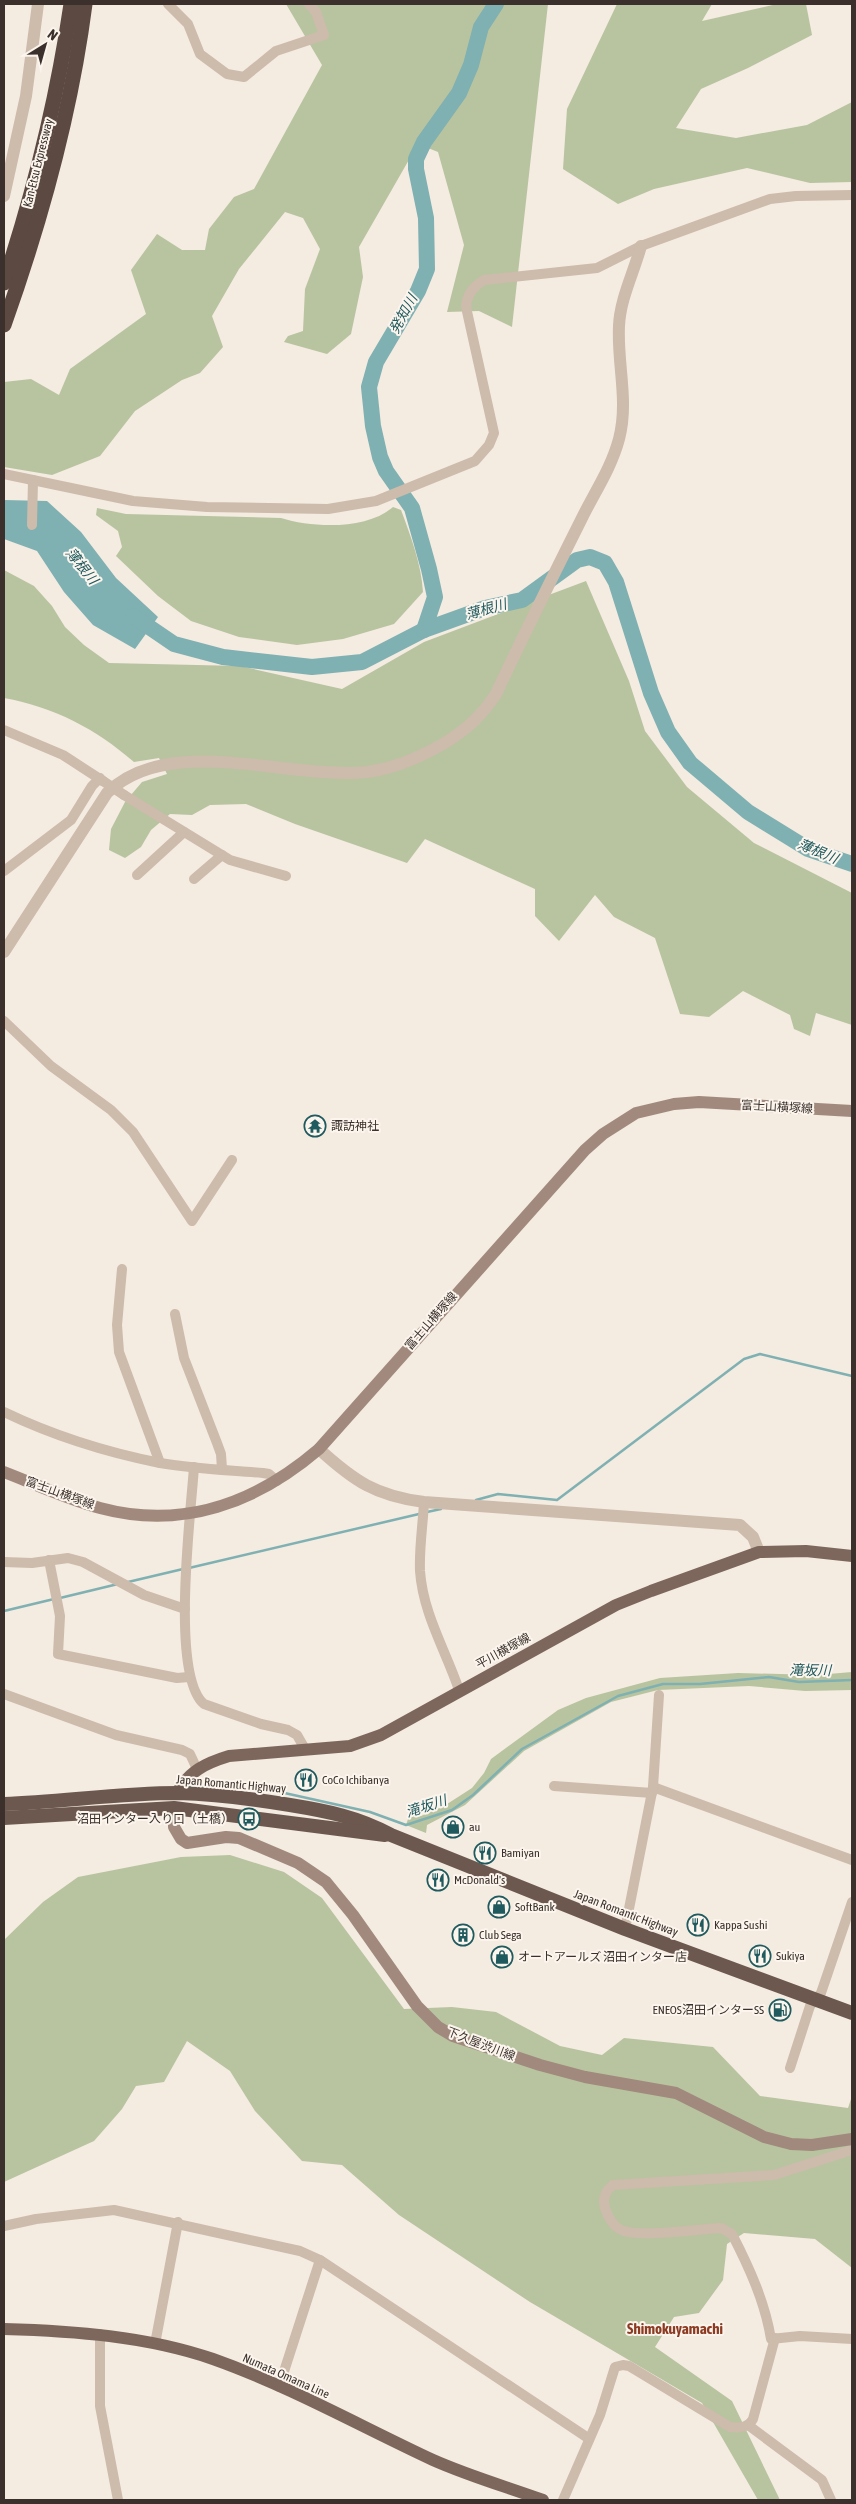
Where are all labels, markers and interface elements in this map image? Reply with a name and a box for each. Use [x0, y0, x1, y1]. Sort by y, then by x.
north arrow [20, 20, 70, 70]
text: N [45, 26, 61, 43]
street label: Kan-Etsu Expressway [20, 117, 56, 209]
water label: 発知川 [386, 290, 421, 336]
water label: 薄根川 [63, 545, 103, 589]
water label: 薄根川 [464, 595, 510, 622]
water label: 薄根川 [796, 835, 842, 867]
street label: 富士山横塚線 [741, 1098, 813, 1116]
temple icon: 諏訪神社 [303, 1114, 327, 1138]
place label: 諏訪神社 [331, 1119, 379, 1133]
street label: 富士山横塚線 [402, 1289, 460, 1353]
street label: 富士山横塚線 [24, 1474, 96, 1512]
street label: 平川横塚線 [473, 1630, 533, 1672]
water label: 滝坂川 [789, 1662, 833, 1678]
restaurant icon: CoCo Ichibanya [294, 1768, 318, 1792]
street label: Japan Romantic Highway [175, 1772, 287, 1796]
place label: CoCo Ichibanya [322, 1773, 389, 1787]
water label: 滝坂川 [404, 1791, 450, 1820]
bus stop icon: 沼田インター入り口（土橋） [237, 1807, 261, 1831]
place label: 沼田インター入り口（土橋） [77, 1812, 233, 1826]
shop icon: au [441, 1815, 465, 1839]
place label: au [469, 1820, 481, 1834]
restaurant icon: Bamiyan [473, 1841, 497, 1865]
place label: Bamiyan [501, 1846, 540, 1860]
restaurant icon: McDonald's [426, 1868, 450, 1892]
place label: McDonald's [454, 1873, 505, 1887]
street label: Japan Romantic Highway [572, 1887, 680, 1939]
shop icon: SoftBank [487, 1895, 511, 1919]
place label: SoftBank [515, 1900, 556, 1914]
restaurant icon: Kappa Sushi [686, 1913, 710, 1937]
place label: Kappa Sushi [714, 1918, 767, 1932]
building icon: Club Sega [451, 1923, 475, 1947]
place label: Club Sega [479, 1928, 522, 1942]
restaurant icon: Sukiya [748, 1944, 772, 1968]
shop icon: オートアールズ 沼田インター店 [490, 1945, 514, 1969]
place label: Sukiya [776, 1949, 805, 1963]
place label: オートアールズ 沼田インター店 [518, 1950, 687, 1964]
fuel station icon: ENEOS沼田インターSS [768, 1998, 792, 2022]
place label: ENEOS沼田インターSS [653, 2003, 764, 2017]
street label: 下久屋渋川線 [445, 2025, 517, 2063]
district label: Shimokuyamachi [627, 2320, 723, 2337]
street label: Numata Omama Line [240, 2351, 332, 2401]

